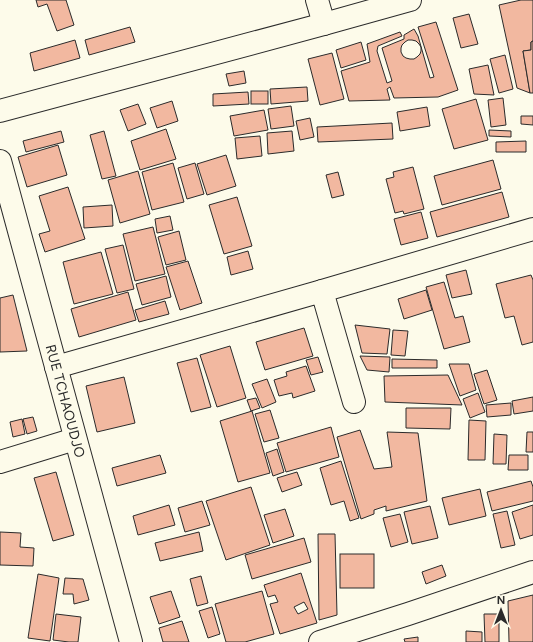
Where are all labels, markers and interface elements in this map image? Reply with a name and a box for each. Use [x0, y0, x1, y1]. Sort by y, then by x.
street label: RUE TCHAOUDJO [42, 343, 88, 460]
north arrow [481, 590, 521, 630]
text: N [497, 594, 505, 607]

